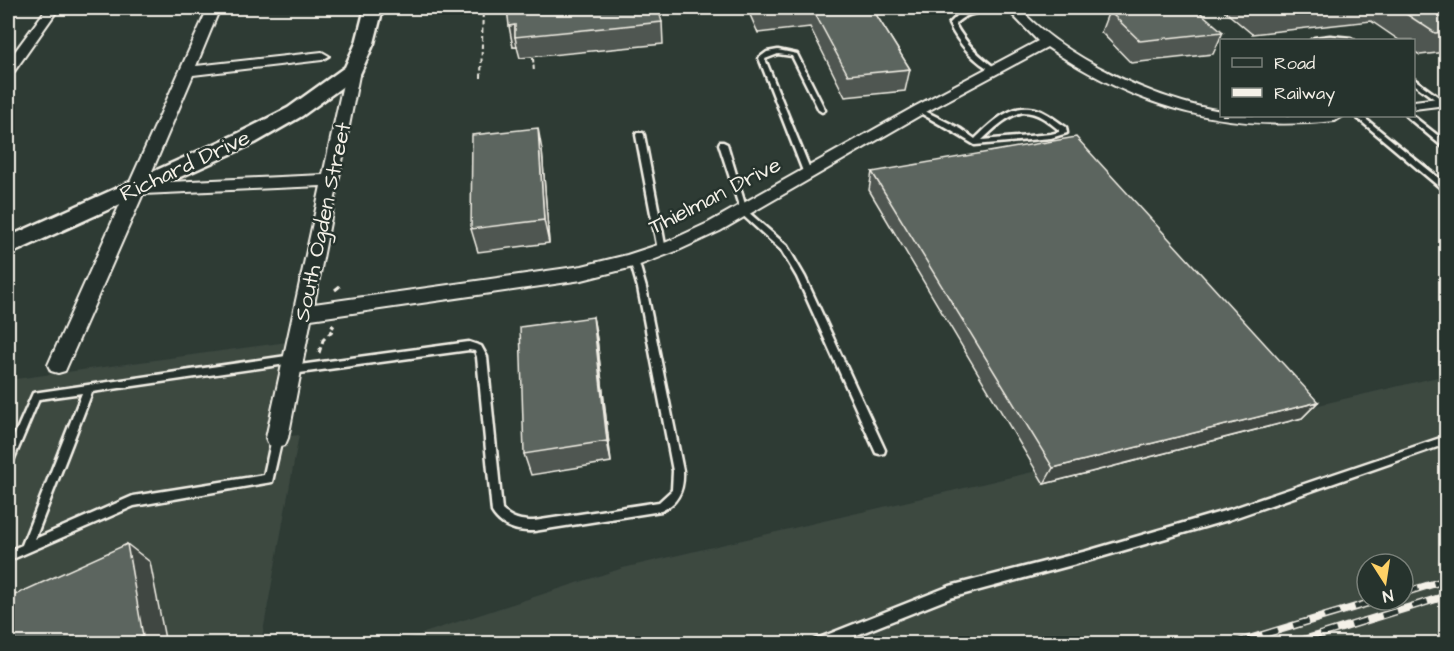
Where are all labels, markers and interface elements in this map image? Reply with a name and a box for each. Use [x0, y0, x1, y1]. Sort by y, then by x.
legend [1220, 39, 1415, 117]
text: Road [1274, 51, 1315, 76]
text: Railway [1274, 81, 1335, 107]
street label: South Ogden Street [287, 119, 360, 325]
street label: Richard Drive [115, 122, 255, 210]
street label: Thielman Drive [644, 149, 786, 243]
north arrow [1355, 552, 1415, 612]
text: N [1381, 584, 1395, 607]

